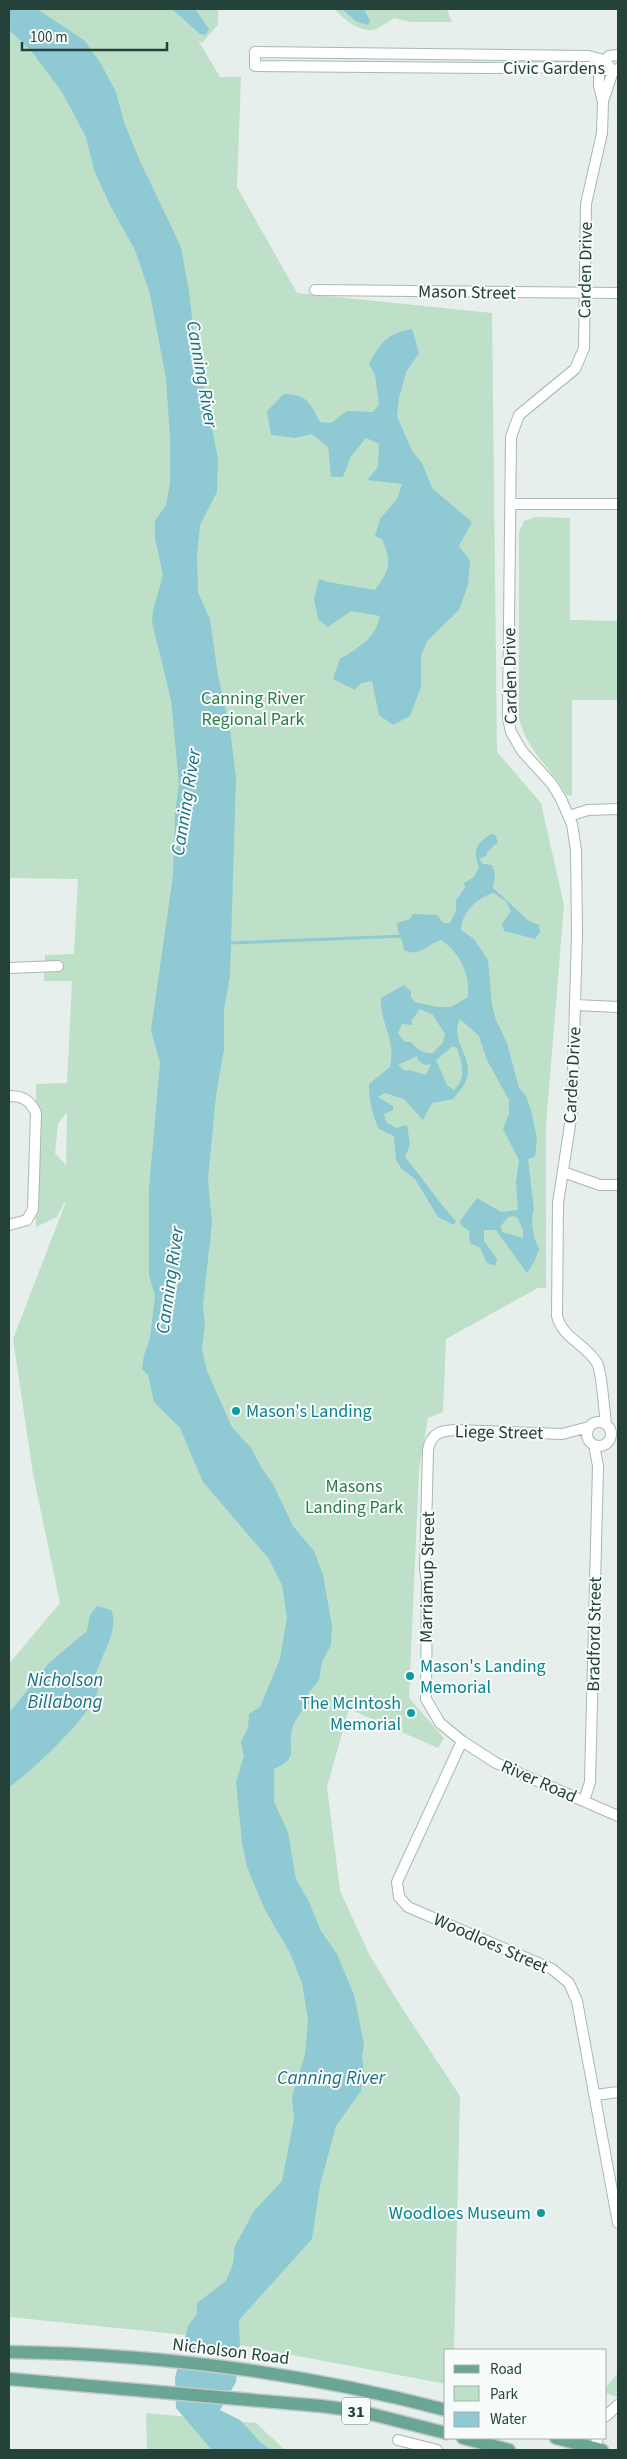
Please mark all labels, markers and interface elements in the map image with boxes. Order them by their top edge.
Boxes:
scale bar [22,20,168,52]
text: 100 m [30,27,68,48]
street label: Civic Gardens [503,56,605,81]
street label: Carden Drive [572,221,599,319]
street label: Mason Street [418,279,516,306]
water label: Canning River [179,319,224,431]
street label: Carden Drive [497,627,524,725]
park label: Canning River Regional Park [201,686,306,732]
water label: Canning River [165,745,209,858]
street label: Carden Drive [557,1026,588,1124]
water label: Canning River [150,1223,192,1336]
place label: Mason's Landing [246,1399,372,1424]
marker: Mason's Landing [230,1405,242,1417]
street label: Liege Street [455,1419,543,1446]
park label: Masons Landing Park [305,1474,403,1520]
street label: Marriamup Street [414,1511,441,1643]
street label: Bradford Street [581,1576,608,1692]
place label: Mason's Landing Memorial [420,1654,546,1700]
water label: Nicholson Billabong [27,1667,103,1716]
marker: Mason's Landing Memorial [404,1670,416,1682]
place label: The McIntosh Memorial [300,1691,401,1737]
marker: The McIntosh Memorial [405,1707,417,1719]
street label: River Road [497,1754,581,1809]
street label: Woodloes Street [429,1907,552,1980]
water label: Canning River [277,2065,387,2092]
place label: Woodloes Museum [389,2201,531,2226]
marker: Woodloes Museum [535,2207,547,2219]
street label: Nicholson Road [171,2332,291,2371]
legend [444,2349,607,2439]
text: Road [490,2359,522,2380]
text: Park [490,2384,519,2405]
road number: 31 [342,2398,370,2424]
text: Water [490,2409,527,2430]

